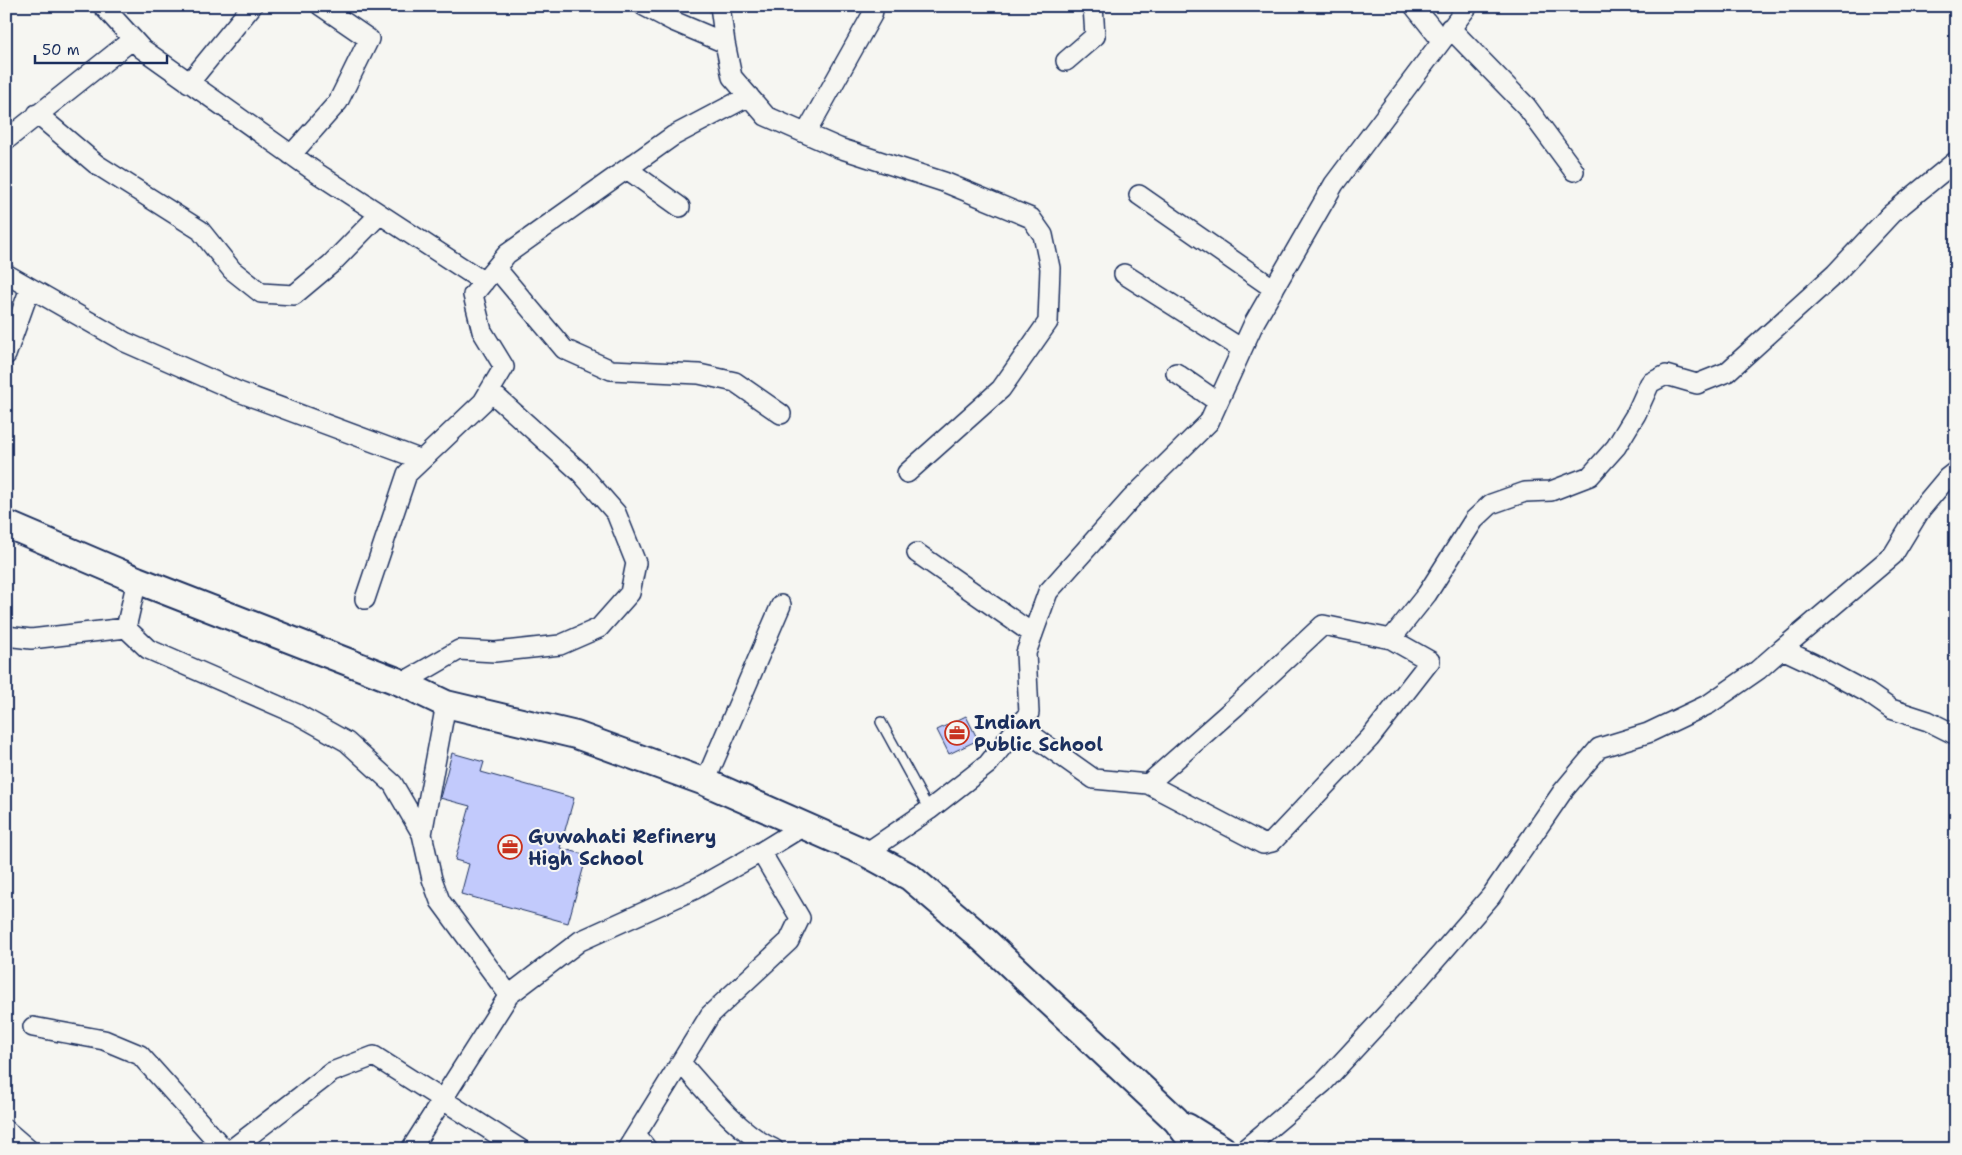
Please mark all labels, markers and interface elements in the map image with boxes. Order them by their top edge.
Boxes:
scale bar [35,32,168,64]
text: 50 m [42,40,80,60]
place label: Indian Public School [974,710,1103,757]
office icon: Indian Public School [944,720,970,746]
place label: Guwahati Refinery High School [528,824,716,871]
office icon: Guwahati Refinery High School [497,834,523,860]

